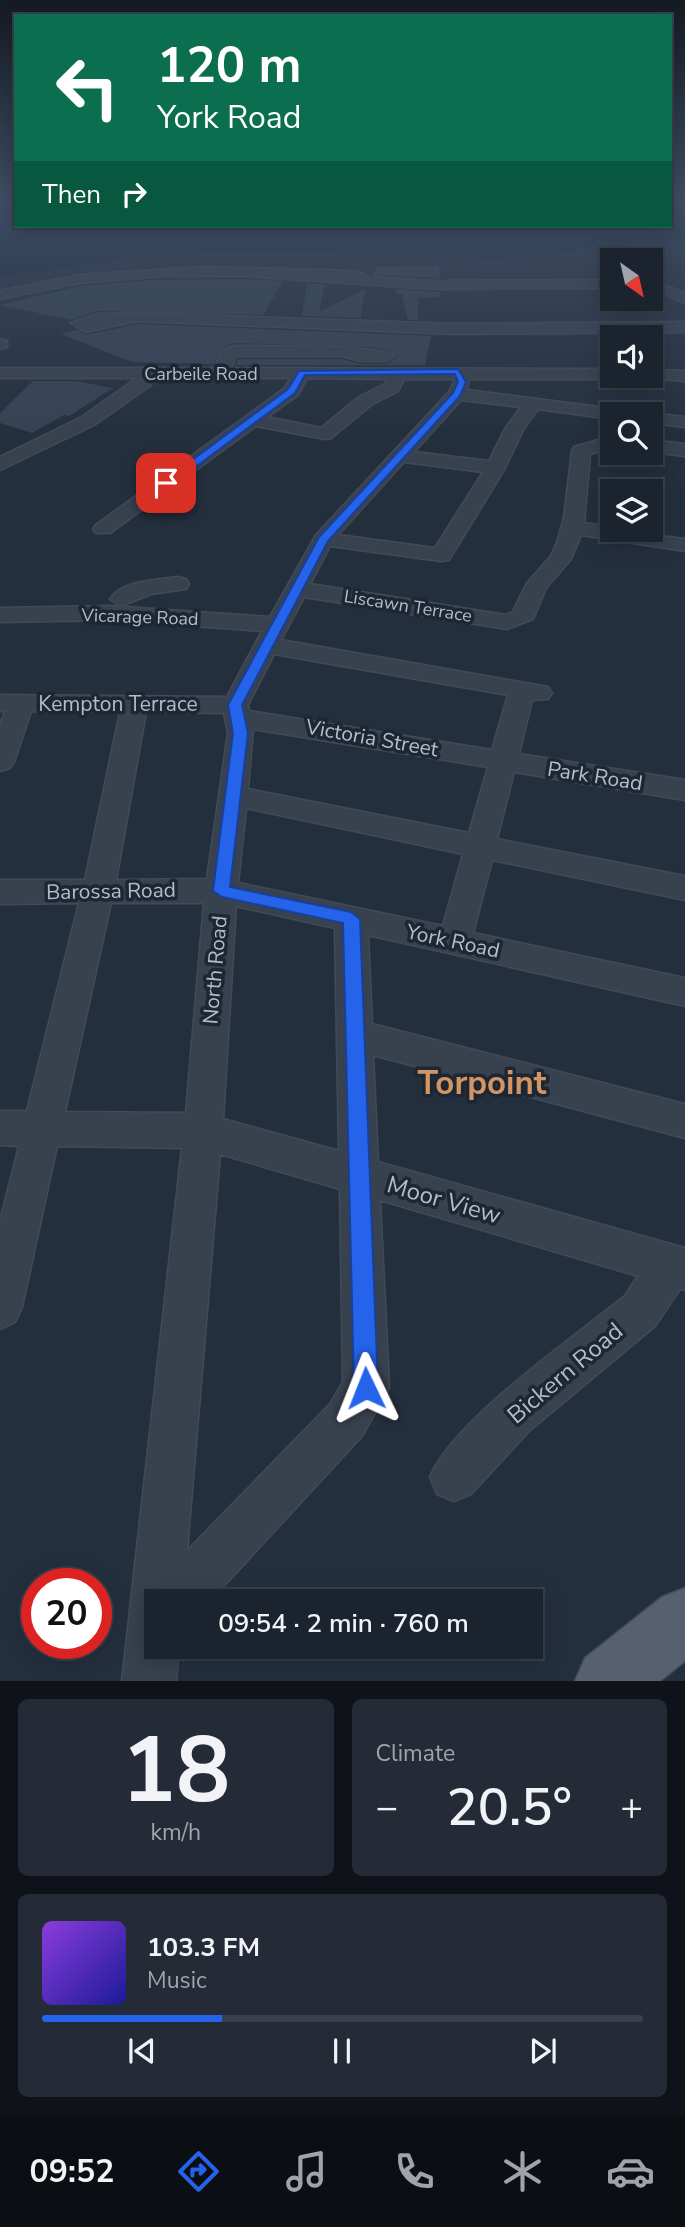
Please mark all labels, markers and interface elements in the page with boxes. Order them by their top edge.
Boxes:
text: 120 m [157,32,301,99]
icon: left [42,42,133,133]
text: York Road [157,96,301,139]
icon: right [115,175,153,213]
text: Then [42,177,101,212]
north arrow [600,248,663,312]
map controls [600,248,663,542]
button: sound [600,325,663,388]
street label: Carbeile Road [144,362,258,386]
button: search [600,402,663,465]
pin [136,453,196,513]
icon: arrive [147,464,185,502]
button: layers [600,479,663,542]
street label: Liscawn Terrace [342,584,474,628]
street label: Vicarage Road [80,603,199,631]
street label: Kempton Terrace [38,690,198,718]
street label: Victoria Street [302,712,441,764]
street label: Park Road [545,755,645,797]
street label: Barossa Road [46,876,176,906]
street label: North Road [196,915,234,1025]
street label: York Road [403,917,502,965]
district label: Torpoint [417,1061,547,1106]
street label: Moor View [383,1169,505,1231]
street label: Bickern Road [500,1315,630,1431]
position arrow [329,1351,403,1425]
speed limit sign: 20 [21,1568,112,1659]
text: 09:54 · 2 min · 760 m [218,1606,469,1641]
text: 18 [121,1709,230,1833]
text: Climate [376,1738,455,1769]
text: 20.5° [447,1772,572,1843]
text: − [376,1782,398,1833]
text: + [620,1782,643,1833]
text: km/h [150,1817,201,1848]
text: 103.3 FM [147,1930,260,1965]
text: Music [147,1965,207,1996]
icon: previous [123,2032,161,2070]
icon: pause [323,2032,361,2070]
icon: next [524,2032,562,2070]
icon: directions [174,2147,223,2196]
icon: music [282,2147,331,2196]
icon: phone [390,2147,439,2196]
icon: climate [498,2147,547,2196]
icon: car [606,2147,655,2196]
text: 09:52 [30,2150,114,2193]

